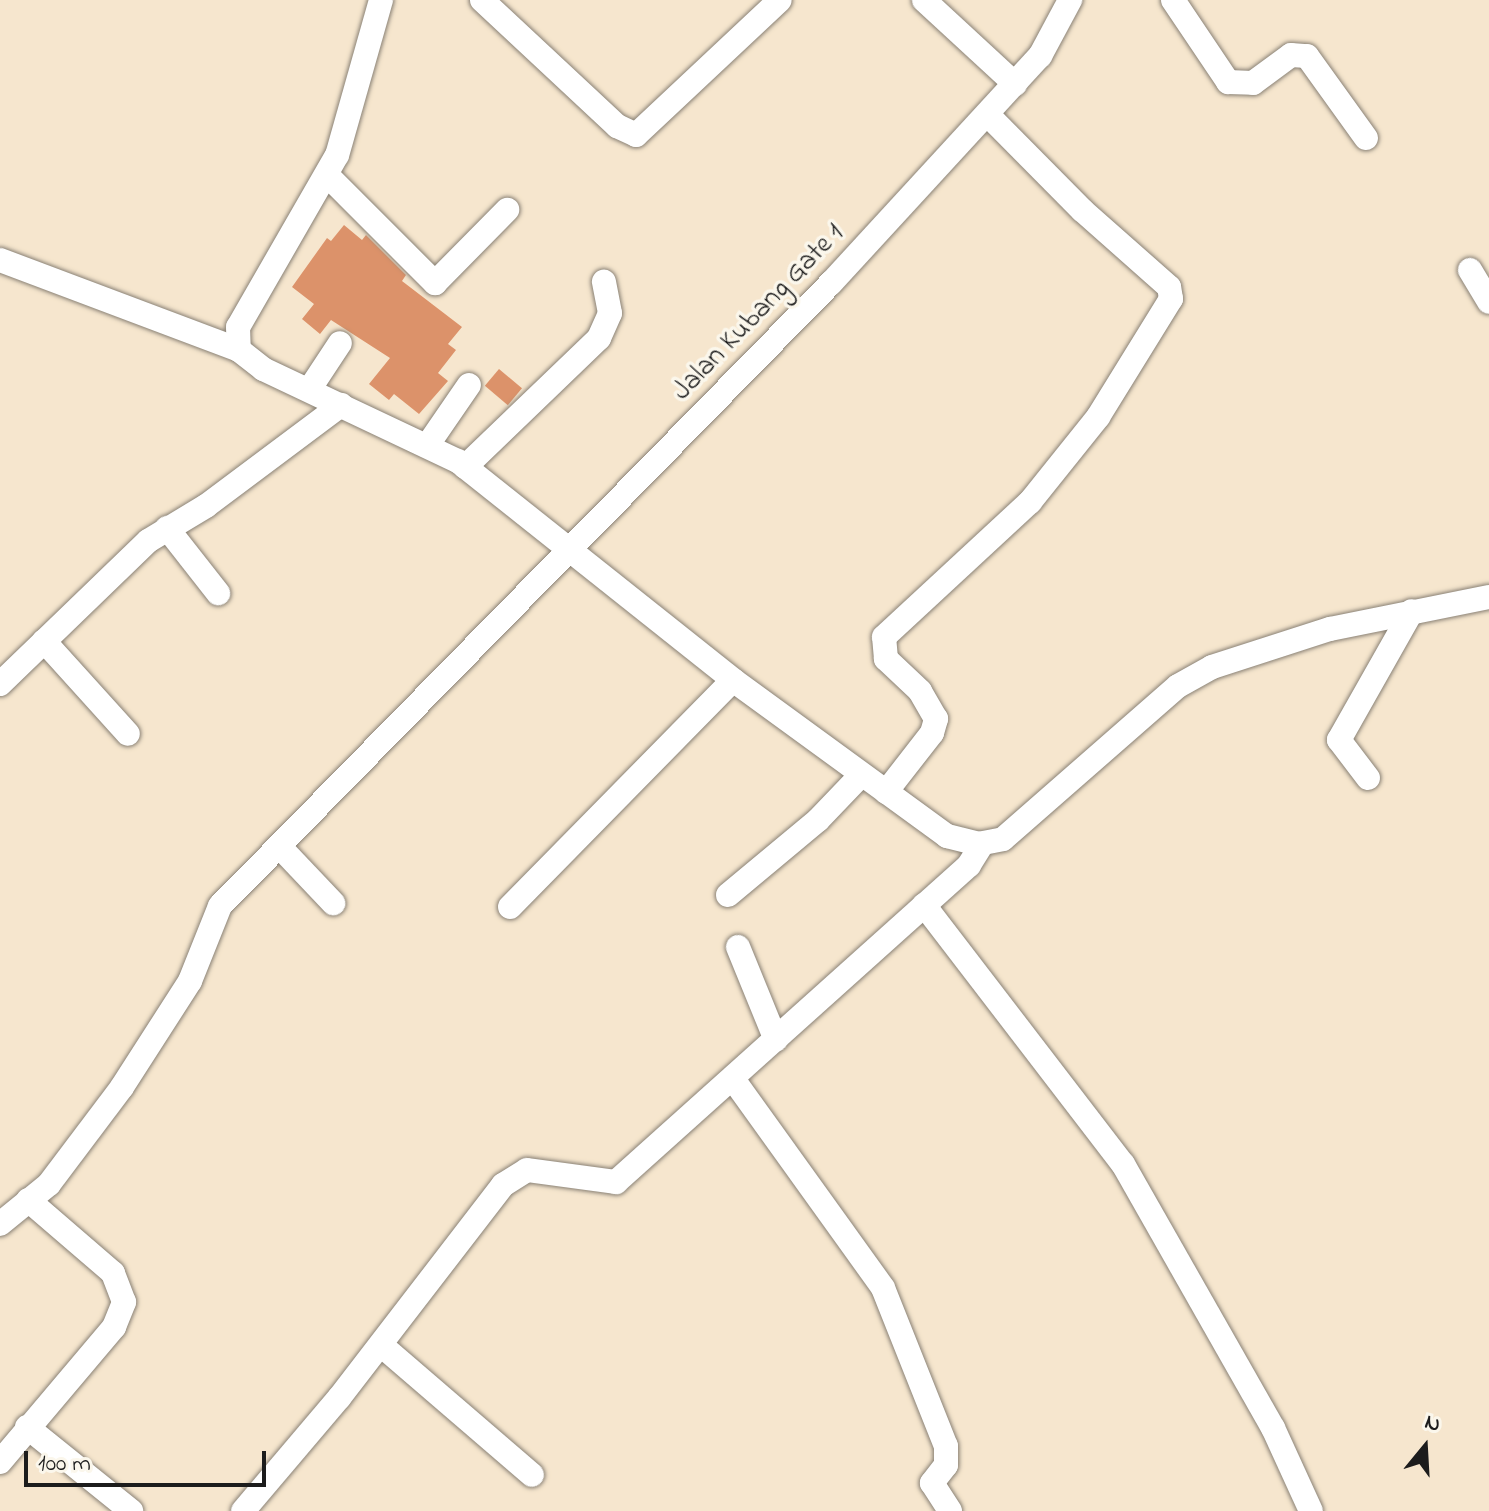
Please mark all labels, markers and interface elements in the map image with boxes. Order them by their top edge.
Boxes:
street label: Jalan Kubang Gate 1 [666,218,852,408]
north arrow [1385,1407,1465,1487]
text: N [1420,1407,1444,1442]
scale bar [28,1435,270,1485]
text: 100 m [38,1447,91,1482]

